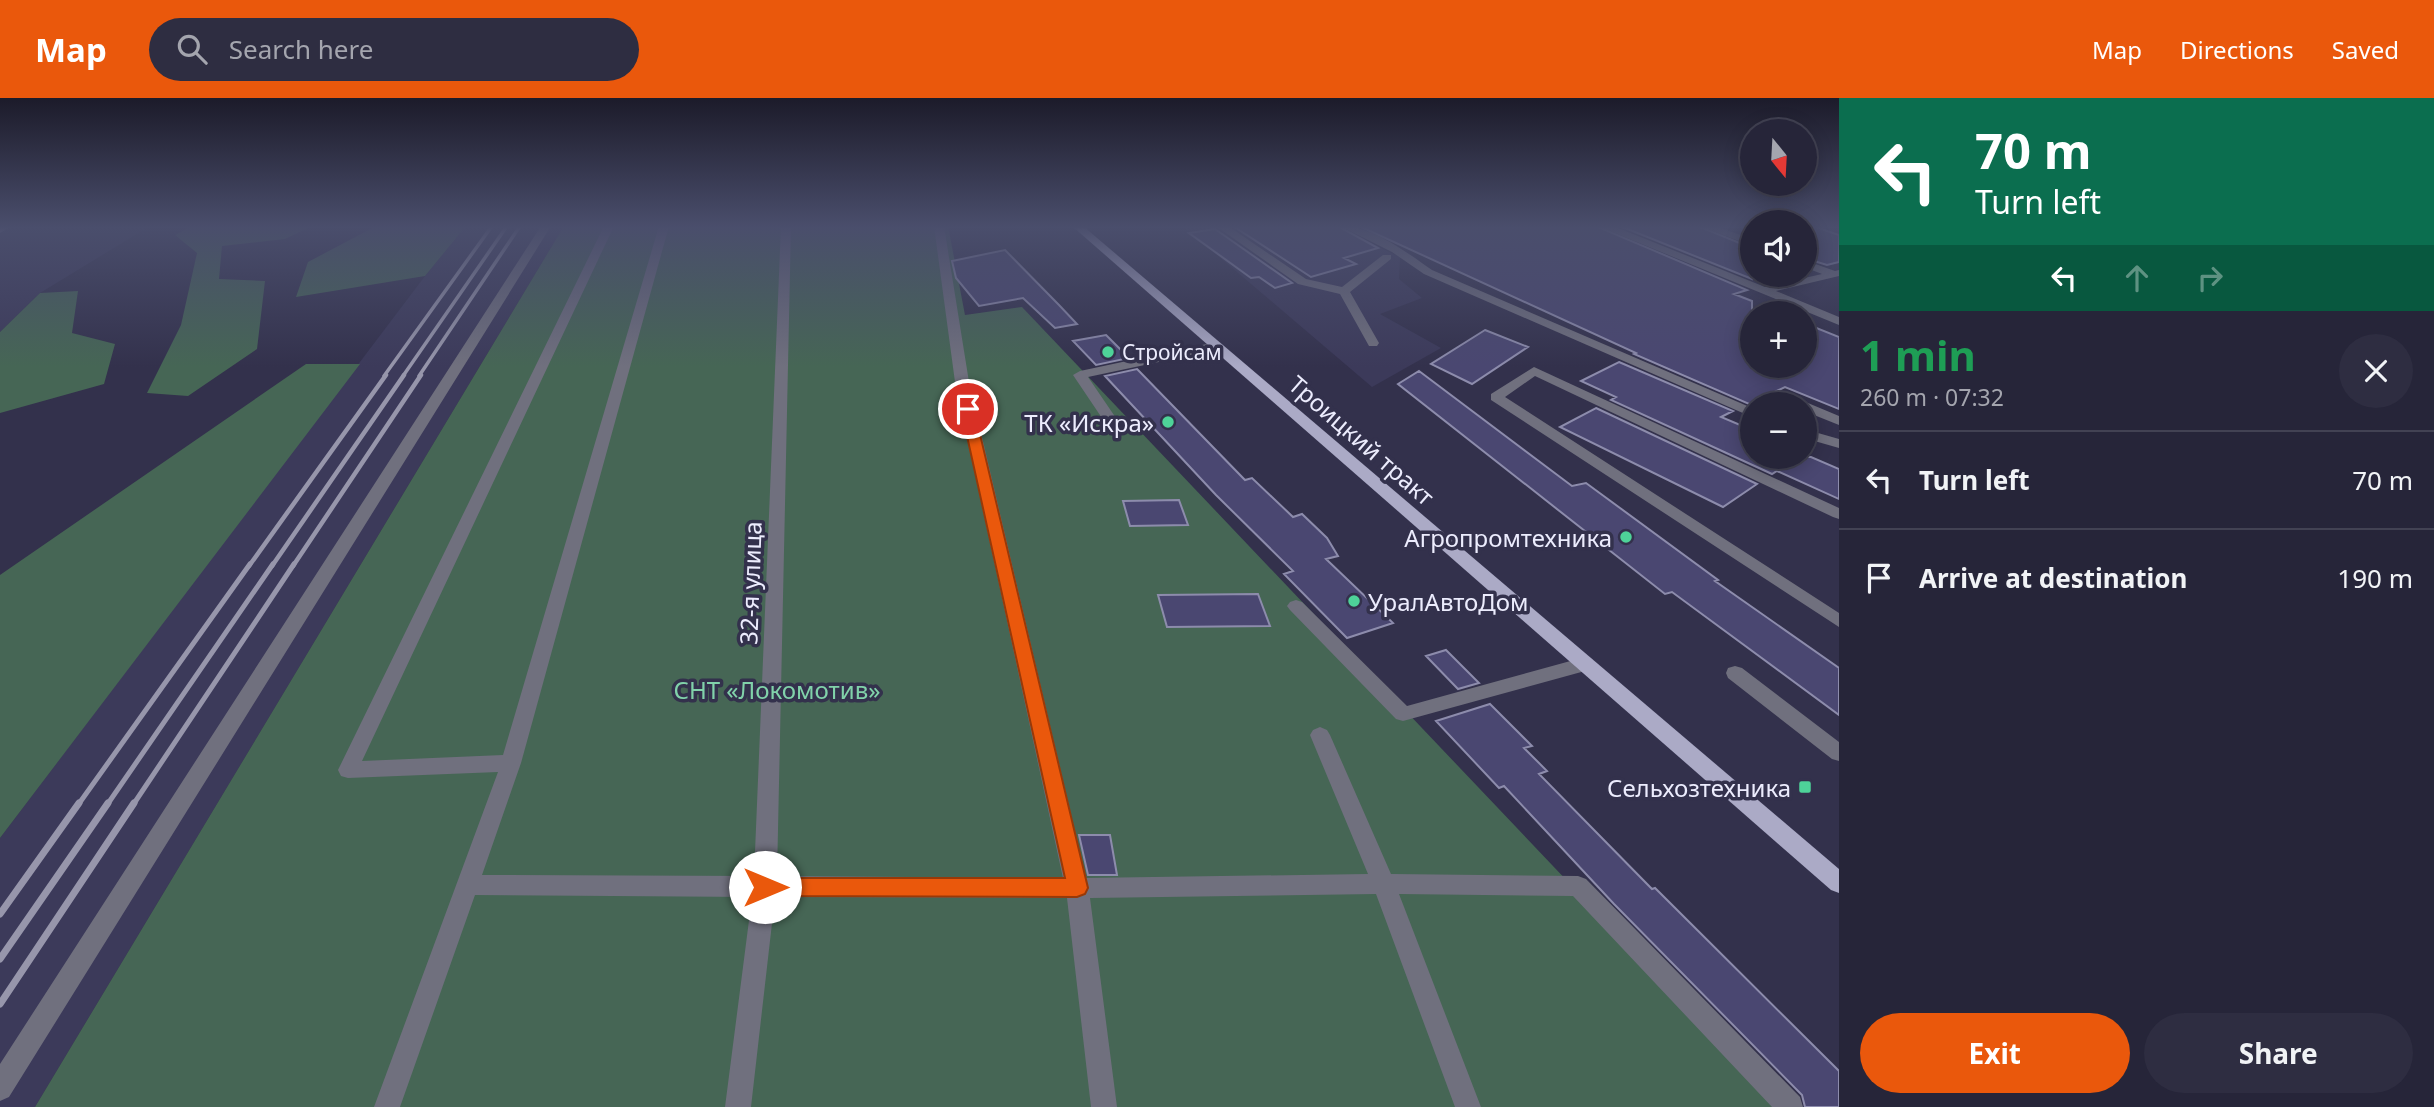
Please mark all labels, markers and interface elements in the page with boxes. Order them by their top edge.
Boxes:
search box [149,18,639,81]
text: Map [35,27,107,72]
icon: search [173,30,211,68]
text: Search here [229,31,373,67]
text: Map [2092,33,2142,66]
text: Directions [2180,33,2294,66]
text: Saved [2332,33,2399,66]
text: 70 m [1975,117,2092,183]
north arrow [1740,119,1816,196]
map controls [1740,119,1817,469]
icon: left [1860,126,1951,217]
text: Turn left [1975,180,2101,223]
button: sound [1740,210,1817,287]
icon: left [2045,259,2083,297]
icon: ahead [2118,259,2156,297]
icon: right [2191,259,2229,297]
button: + [1740,301,1817,378]
text: 1 min [1860,326,1976,383]
button: close [2339,334,2413,408]
place label: Стройсам [1122,338,1222,366]
marker: Стройсам [1100,344,1116,360]
street label: Троицкий тракт [1282,368,1442,512]
pin [938,379,998,439]
text: 260 m · 07:32 [1860,381,2004,413]
icon: arrive [949,390,987,428]
button: − [1740,392,1817,469]
place label: ТК «Искра» [1024,406,1154,439]
marker: ТК «Искра» [1160,414,1176,430]
icon: left [1860,461,1898,499]
text: Turn left [1919,462,2030,498]
text: 70 m [2352,462,2413,498]
street label: 32-я улица [731,521,769,645]
place label: Агропромтехника [1404,521,1612,554]
marker: Агропромтехника [1618,529,1634,545]
icon: arrive [1860,559,1898,597]
text: Arrive at destination [1919,560,2188,596]
text: 190 m [2337,560,2413,596]
place label: УралАвтоДом [1368,585,1529,618]
marker: УралАвтоДом [1346,593,1362,609]
park label: СНТ «Локомотив» [674,673,880,706]
place label: Сельхозтехника [1607,771,1791,804]
marker: Сельхозтехника [1797,779,1813,795]
position arrow [728,850,802,924]
button: Exit [1860,1013,2130,1093]
button: Share [2144,1013,2413,1093]

